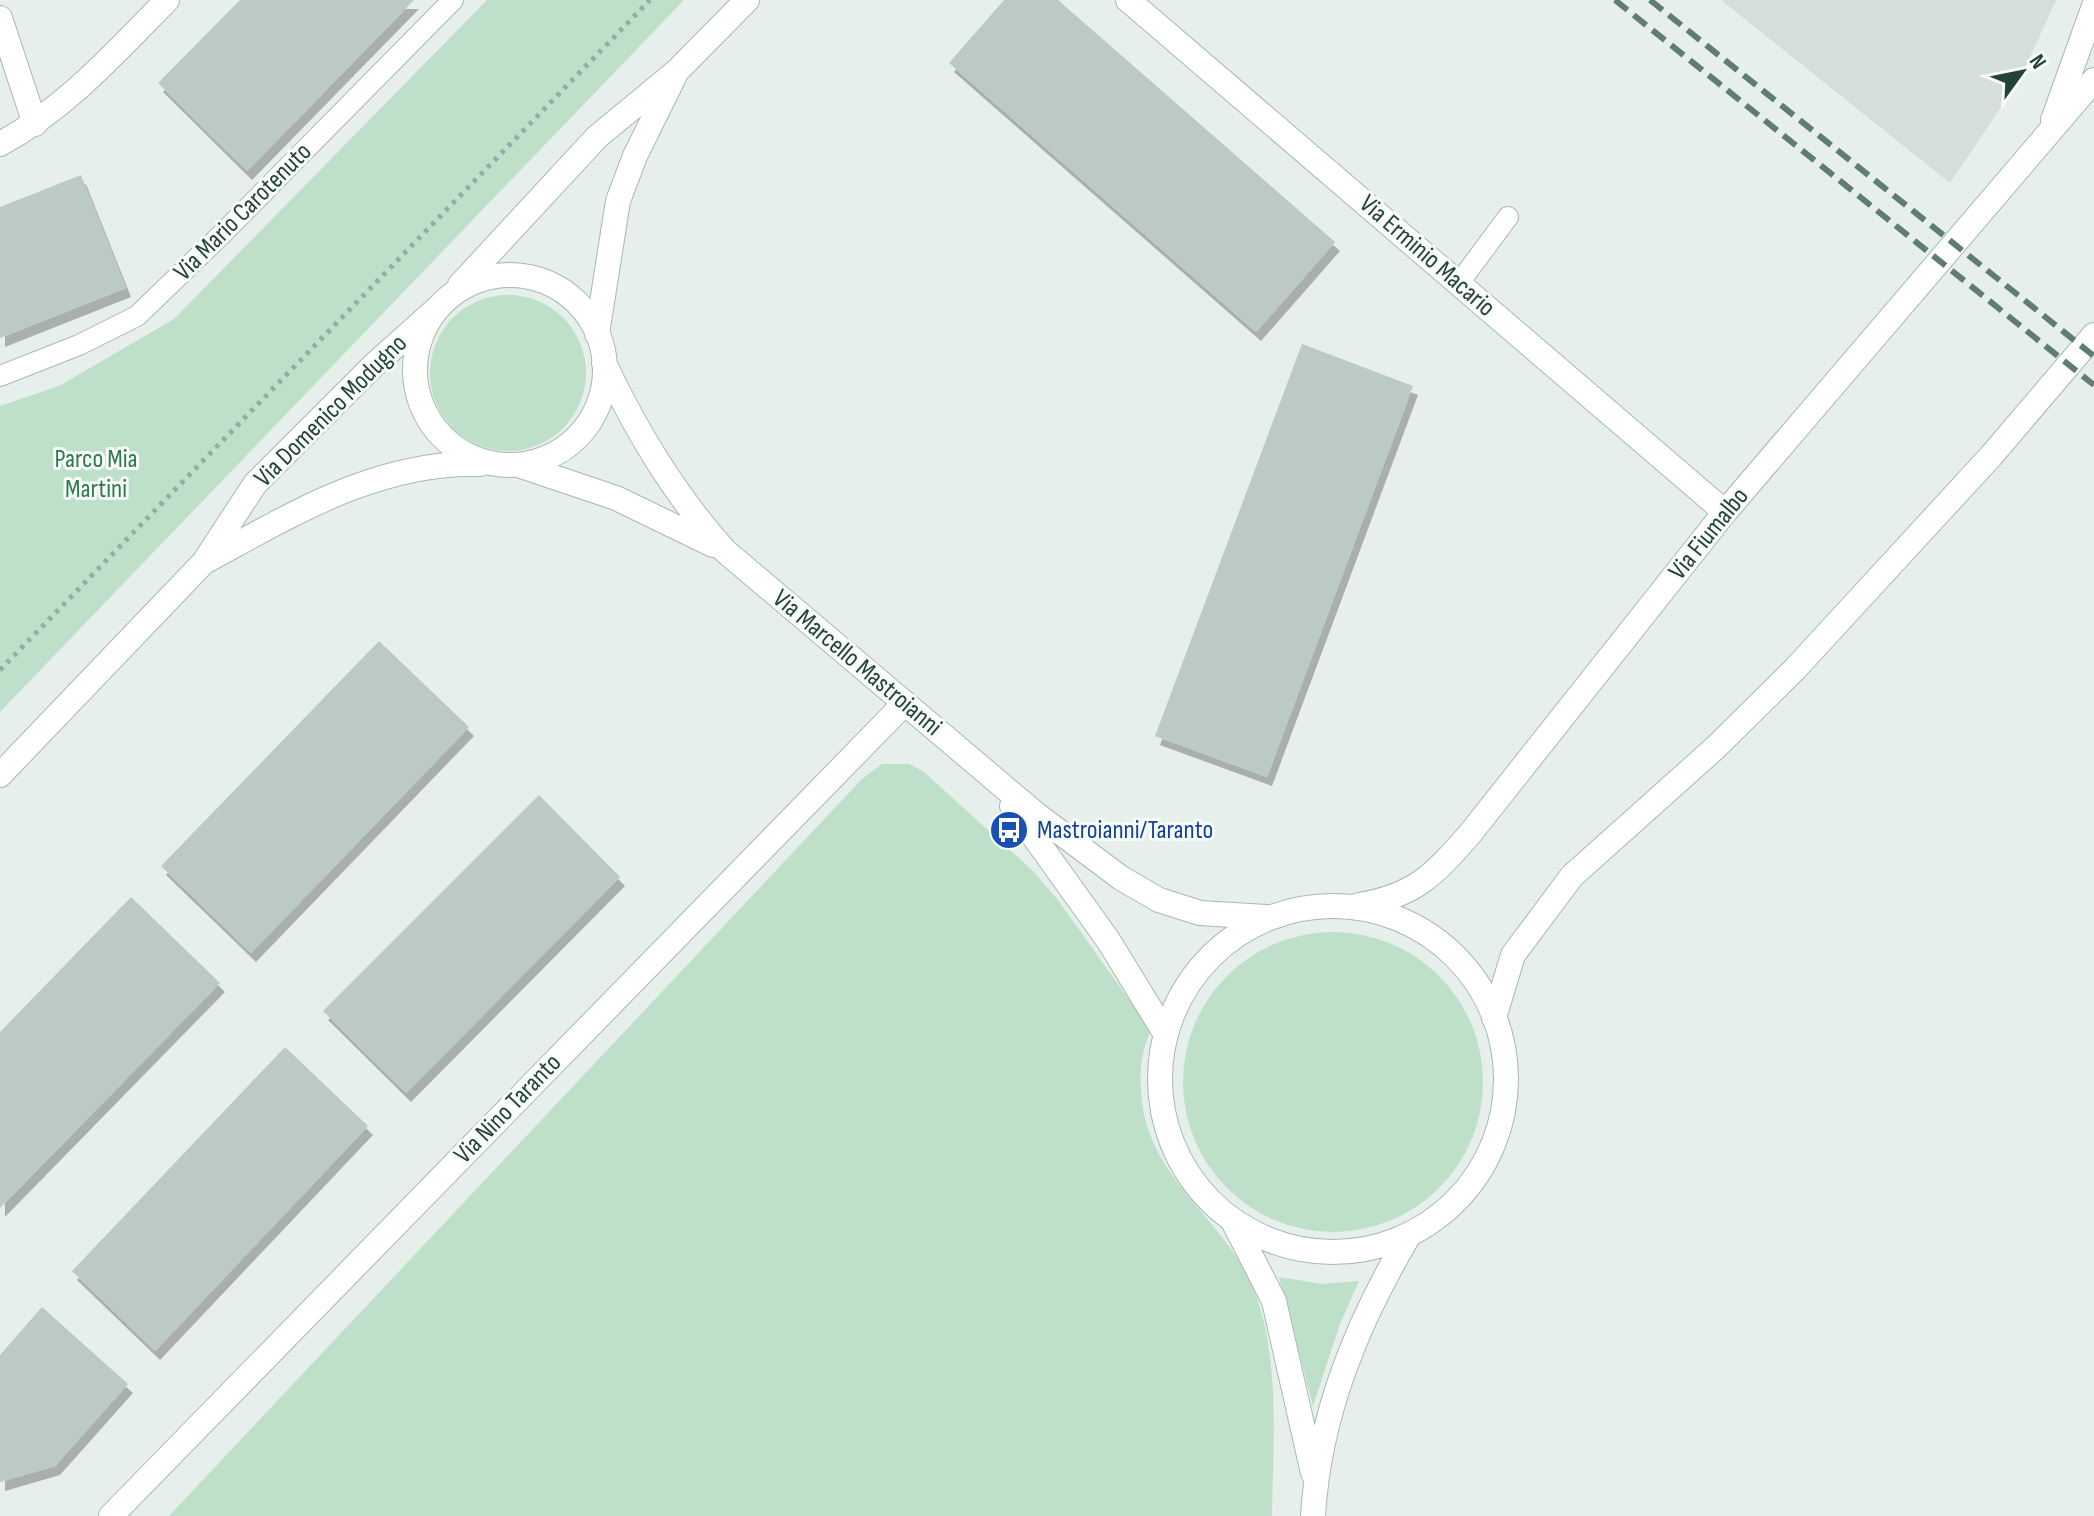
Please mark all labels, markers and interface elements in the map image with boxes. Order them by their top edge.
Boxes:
north arrow [1982,32,2062,112]
text: N [2023,50,2052,74]
street label: Via Mario Carotenuto [168,137,318,287]
street label: Via Erminio Macario [1353,189,1501,323]
street label: Via Domenico Modugno [248,328,414,494]
park label: Parco Mia Martini [54,444,138,505]
street label: Via Fiumalbo [1662,482,1756,586]
street label: Via Marcello Mastroianni [766,583,948,743]
bus stop icon: Mastroianni/Taranto [988,809,1030,851]
place label: Mastroianni/Taranto [1037,815,1213,846]
street label: Via Nino Taranto [448,1048,568,1170]

